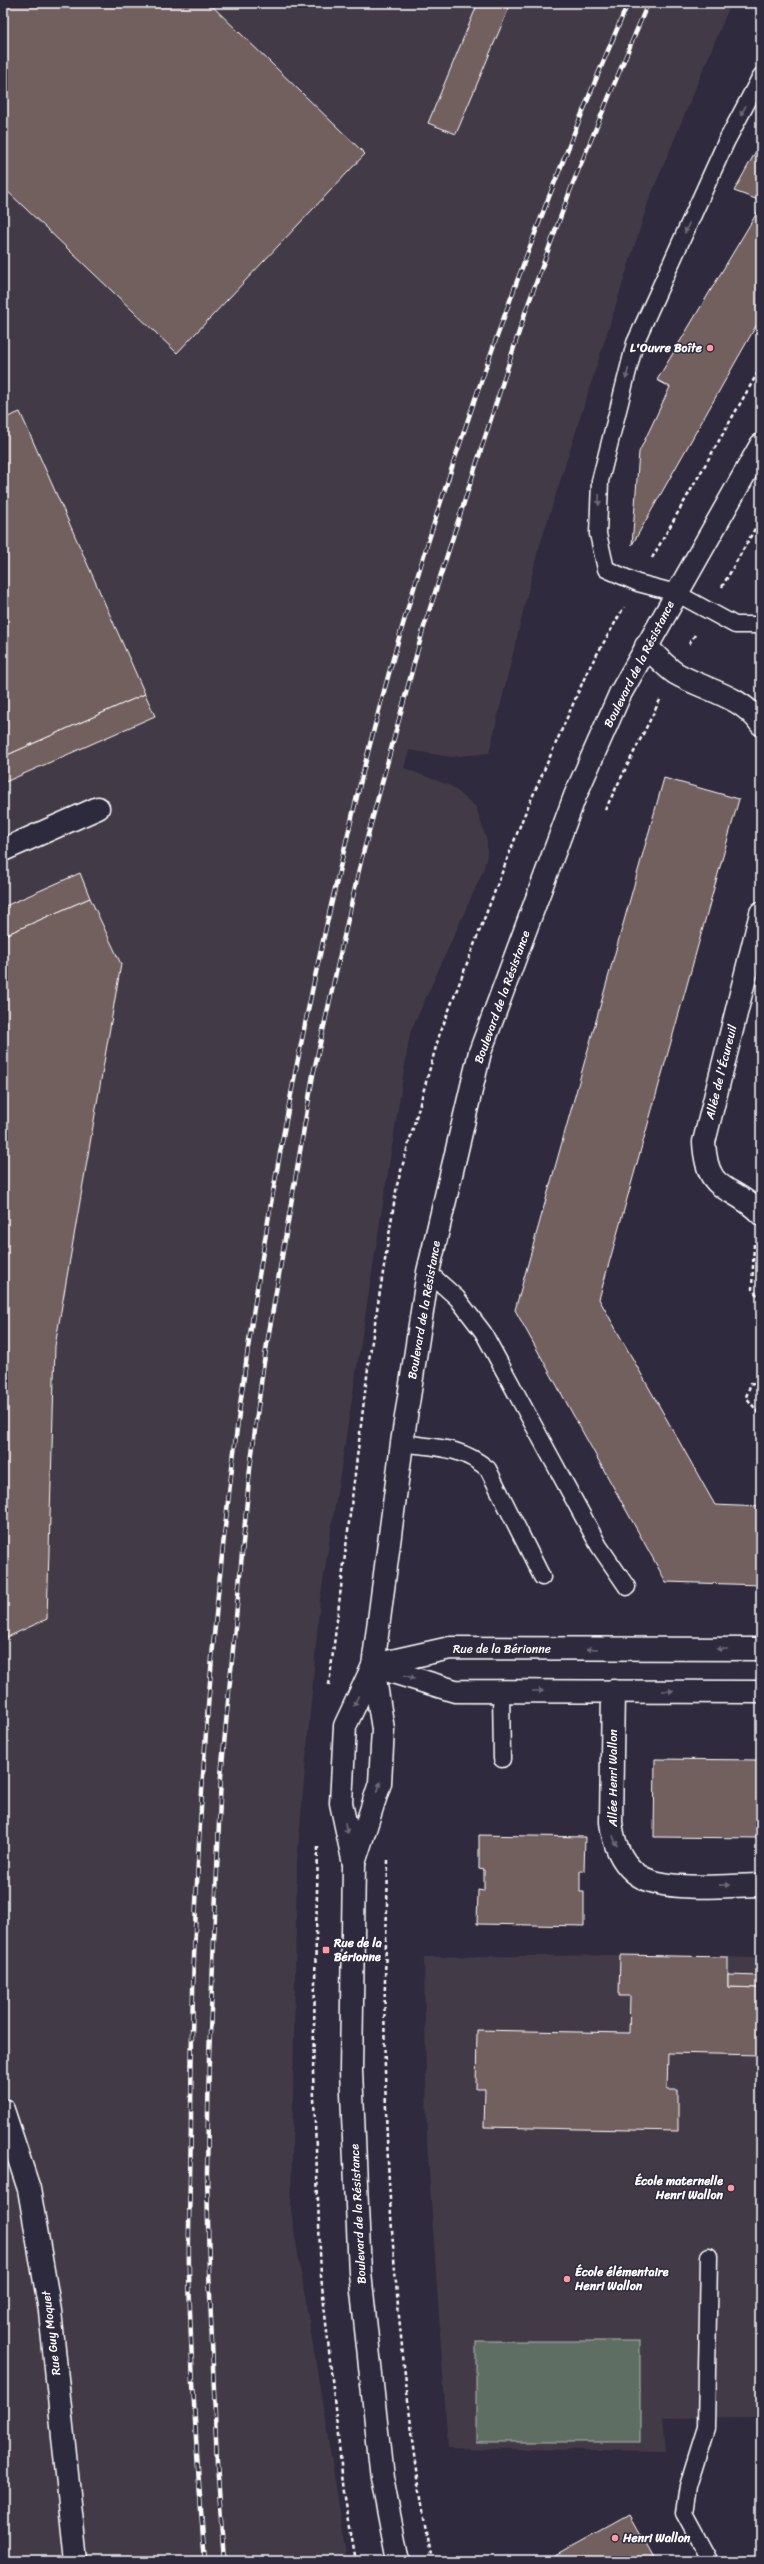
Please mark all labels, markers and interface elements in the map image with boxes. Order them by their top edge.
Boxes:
one-way arrow [740,105,746,116]
one-way arrow [684,222,690,234]
place label: L'Ouvre Boîte [630,337,703,359]
marker: L'Ouvre Boîte [705,343,715,353]
one-way arrow [624,368,630,380]
one-way arrow [596,494,602,507]
street label: Boulevard de la Résistance [597,596,681,732]
street label: Boulevard de la Résistance [468,927,536,1067]
street label: Allée de l'Écureuil [698,1022,744,1123]
street label: Boulevard de la Résistance [401,1239,447,1381]
street label: Rue de la Bérionne [453,1638,551,1660]
one-way arrow [585,1646,598,1652]
one-way arrow [715,1646,728,1652]
one-way arrow [404,1674,416,1680]
one-way arrow [532,1688,545,1694]
one-way arrow [662,1688,675,1694]
one-way arrow [353,1695,359,1707]
street label: Allée Henri Wallon [602,1729,624,1828]
one-way arrow [376,1781,382,1794]
one-way arrow [343,1822,349,1834]
one-way arrow [612,1836,618,1848]
one-way arrow [719,1882,732,1888]
place label: Rue de la Bérionne [333,1932,382,1968]
marker: Rue de la Bérionne [321,1945,331,1955]
street label: Boulevard de la Résistance [343,2143,373,2285]
place label: École maternelle Henri Wallon [635,2170,724,2206]
marker: École maternelle Henri Wallon [726,2183,736,2193]
place label: École élémentaire Henri Wallon [574,2261,669,2297]
marker: École élémentaire Henri Wallon [562,2274,572,2284]
street label: Rue Guy Moquet [35,2288,67,2377]
place label: Henri Wallon [622,2527,691,2549]
marker: Henri Wallon [610,2533,620,2543]

